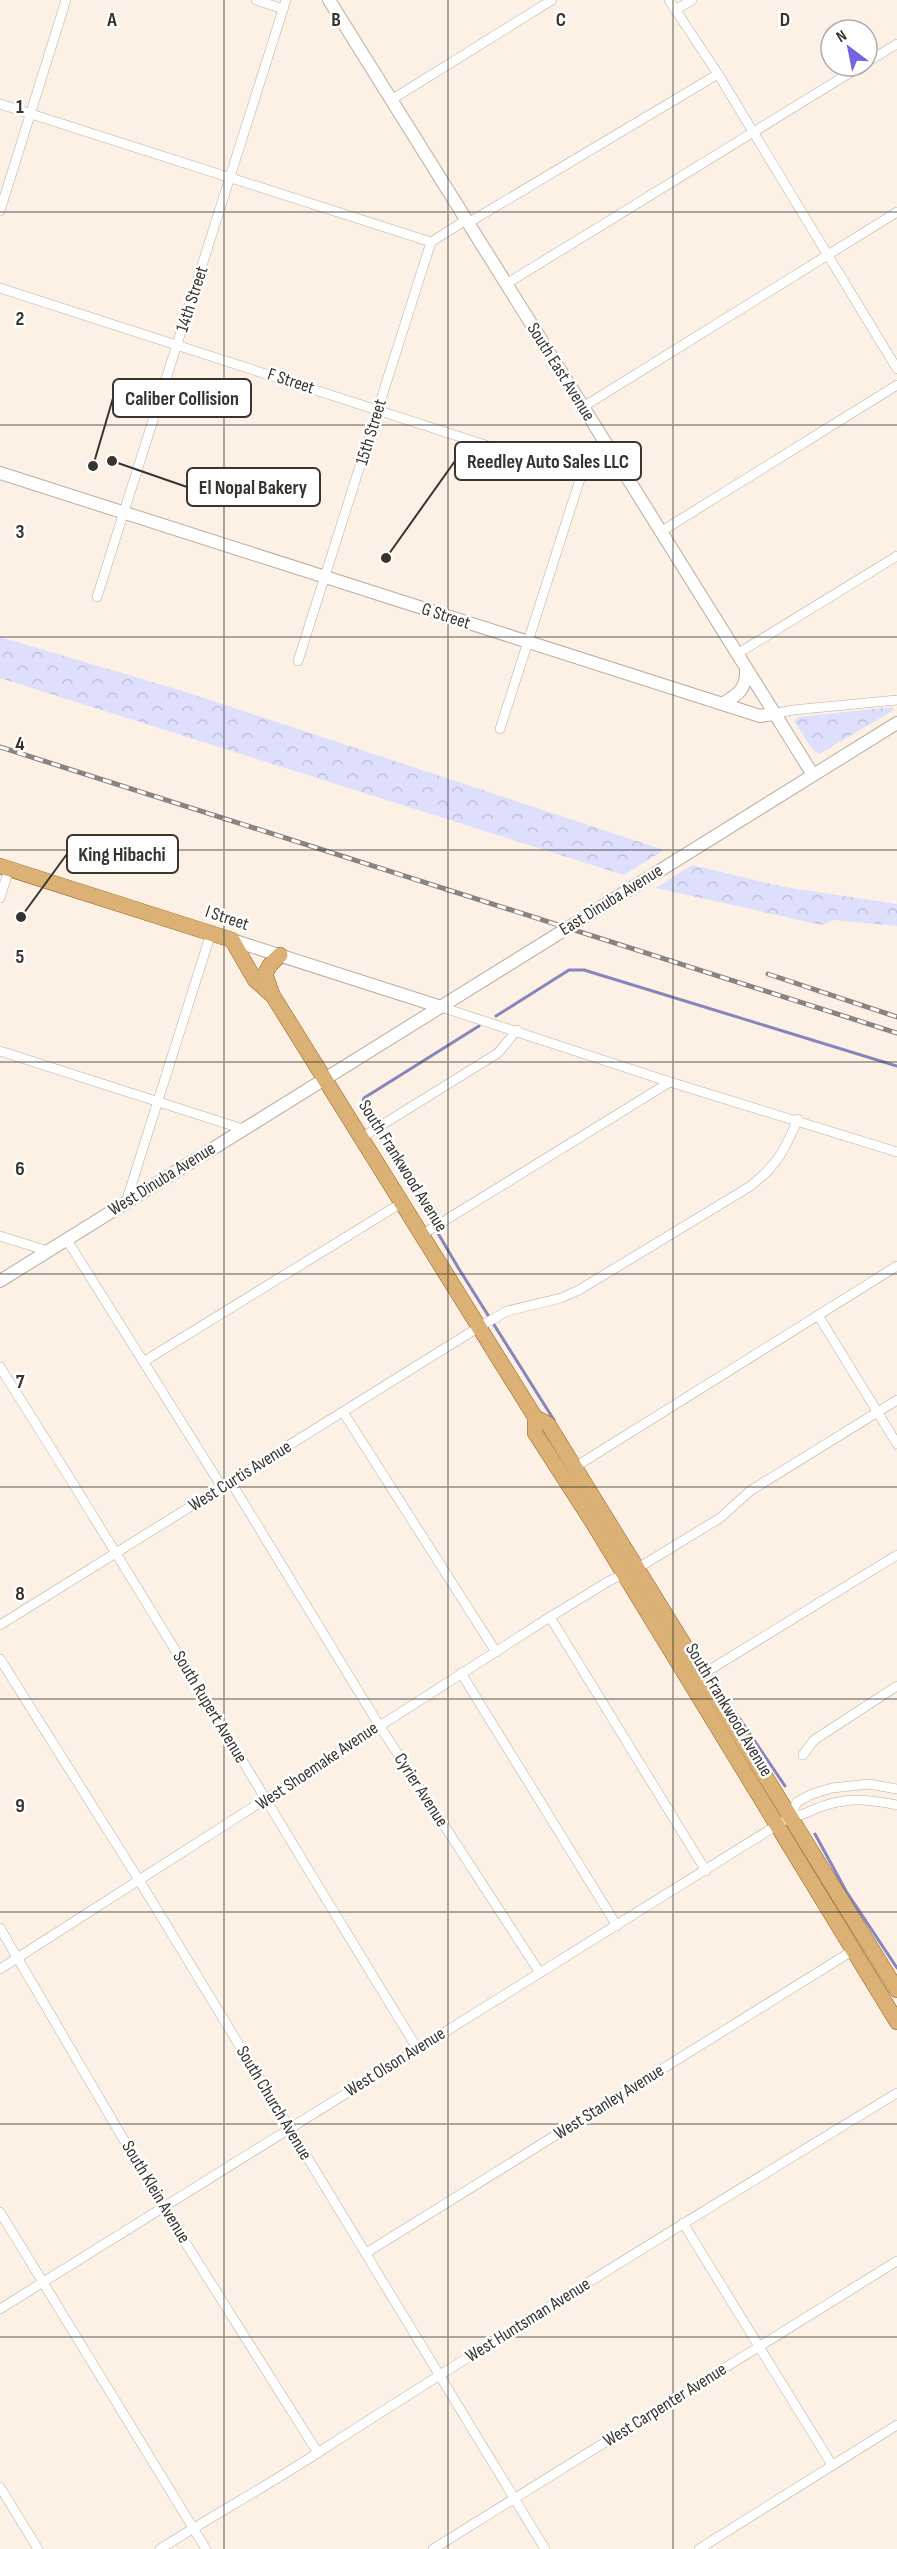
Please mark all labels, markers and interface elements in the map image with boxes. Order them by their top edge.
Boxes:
text: A [106,8,117,32]
text: B [331,8,341,32]
text: C [556,8,566,32]
text: D [780,8,790,32]
north arrow [819,18,879,78]
text: N [833,26,851,47]
text: 1 [16,95,24,119]
street label: 14th Street [172,263,213,335]
text: 2 [16,307,24,331]
street label: South East Avenue [523,319,599,425]
street label: F Street [265,364,318,399]
callout: Caliber Collision [113,379,251,417]
text: Caliber Collision [125,387,239,411]
street label: 15th Street [351,396,391,467]
callout: Reedley Auto Sales LLC [455,442,641,480]
text: Reedley Auto Sales LLC [467,450,629,474]
callout: El Nopal Bakery [187,468,320,506]
text: El Nopal Bakery [199,476,308,500]
text: 3 [16,520,25,544]
street label: G Street [419,598,473,634]
text: 4 [15,732,25,756]
callout: King Hibachi [67,835,178,873]
text: King Hibachi [78,843,166,867]
street label: East Dinuba Avenue [556,860,666,940]
street label: I Street [203,901,252,935]
text: 5 [16,945,25,969]
street label: South Frankwood Avenue [354,1096,452,1236]
street label: West Dinuba Avenue [105,1138,219,1220]
text: 6 [15,1157,25,1181]
text: 7 [16,1370,25,1394]
street label: West Curtis Avenue [185,1436,295,1516]
text: 8 [15,1582,25,1606]
street label: South Frankwood Avenue [681,1640,777,1780]
street label: South Rupert Avenue [168,1647,252,1767]
street label: West Shoemake Avenue [252,1717,382,1815]
street label: Cyrier Avenue [389,1749,453,1831]
text: 9 [15,1794,25,1818]
street label: West Olson Avenue [341,2023,449,2101]
street label: South Church Avenue [232,2042,316,2164]
street label: West Stanley Avenue [550,2060,668,2144]
street label: South Klein Avenue [117,2137,195,2247]
street label: West Huntsman Avenue [462,2273,594,2367]
street label: West Carpenter Avenue [600,2359,730,2451]

